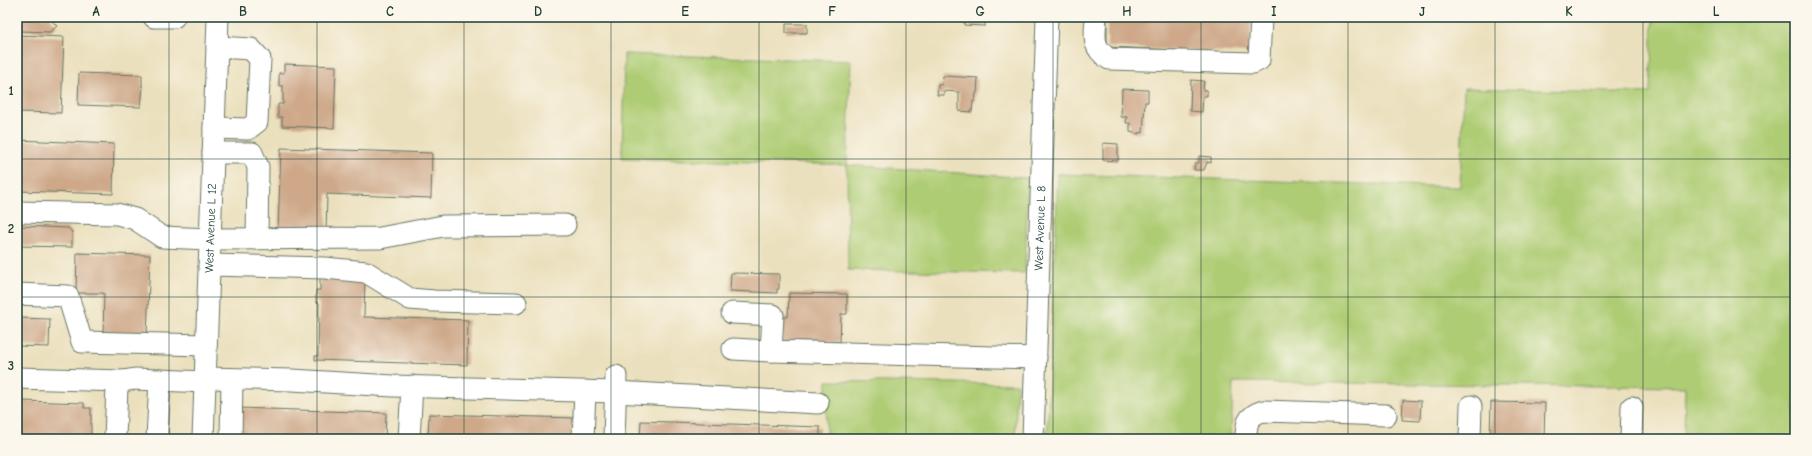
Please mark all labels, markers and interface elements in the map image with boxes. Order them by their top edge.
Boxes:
text: A [92,4,100,19]
text: B [239,4,247,19]
text: C [386,4,394,19]
text: D [534,4,542,19]
text: E [681,4,689,19]
text: F [828,4,836,19]
text: G [975,4,985,19]
text: H [1122,4,1132,19]
text: I [1271,4,1277,19]
text: J [1419,4,1425,19]
text: K [1565,4,1573,19]
text: L [1713,4,1720,19]
text: 1 [8,83,14,98]
street label: West Avenue L 12 [202,183,219,273]
street label: West Avenue L 8 [1032,185,1048,271]
text: 2 [8,221,14,236]
text: 3 [8,358,14,373]

